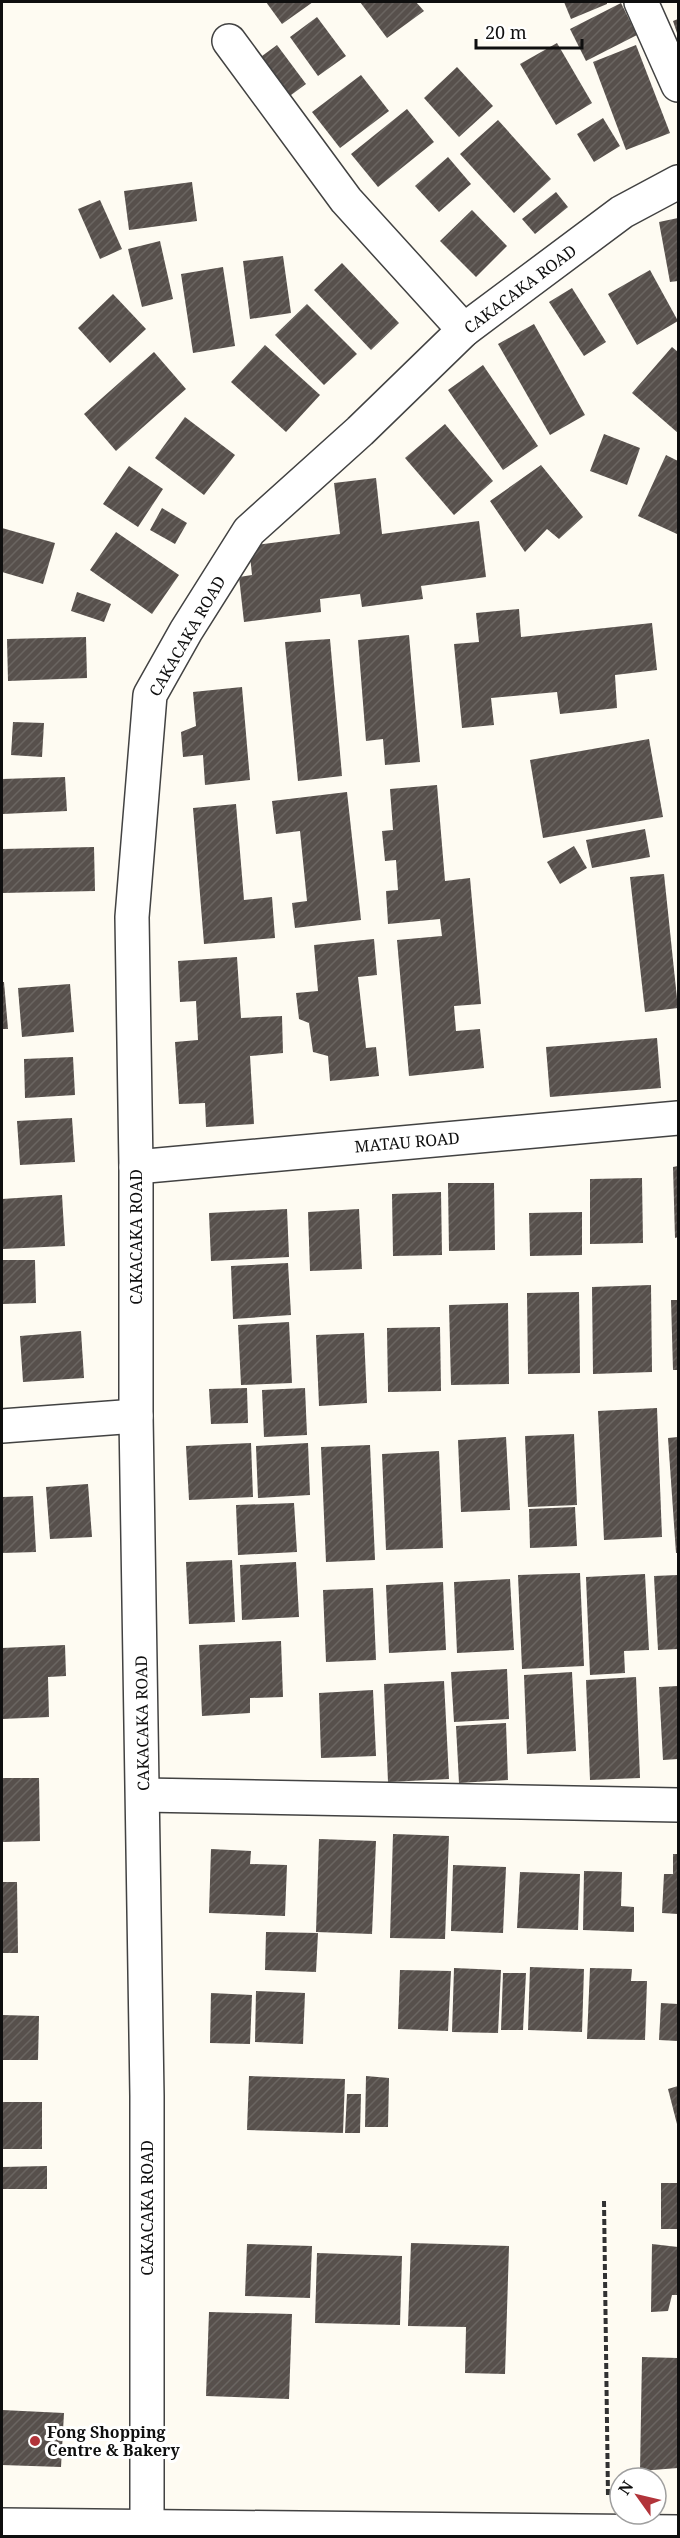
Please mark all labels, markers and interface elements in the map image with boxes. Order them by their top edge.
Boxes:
scale bar [476,12,582,50]
text: 20 m [485,20,527,44]
street label: CAKACAKA ROAD [459,239,581,339]
street label: CAKACAKA ROAD [144,572,230,700]
street label: MATAU ROAD [354,1126,460,1158]
street label: CAKACAKA ROAD [125,1169,147,1305]
street label: CAKACAKA ROAD [130,1655,154,1791]
street label: CAKACAKA ROAD [136,2140,158,2276]
place label: Fong Shopping Centre & Bakery [47,2421,180,2461]
marker: Fong Shopping Centre & Bakery [28,2434,42,2448]
north arrow [608,2466,668,2526]
text: N [613,2476,638,2499]

